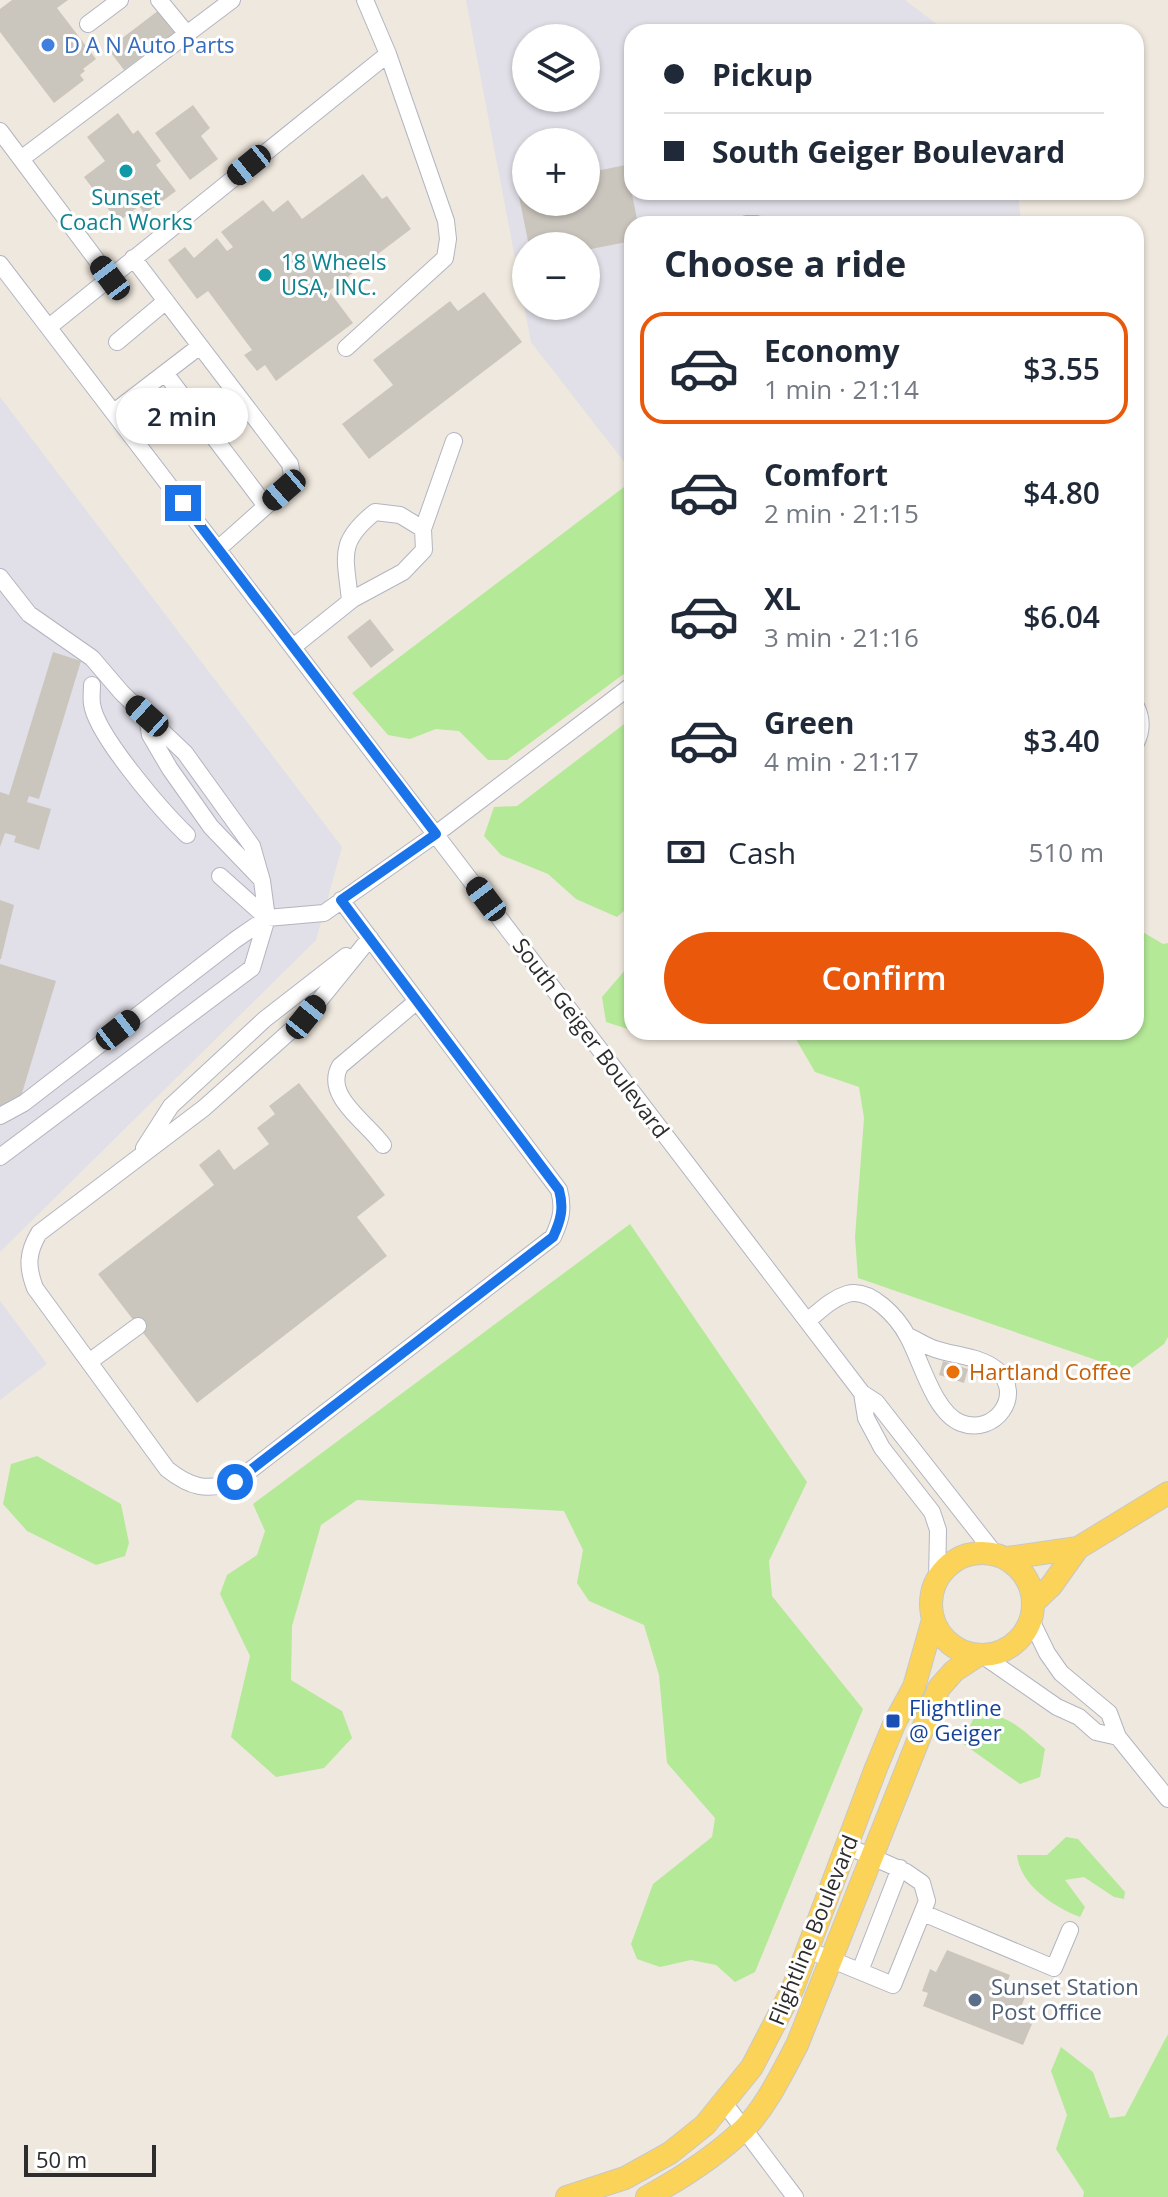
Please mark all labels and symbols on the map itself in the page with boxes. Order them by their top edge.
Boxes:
place label: D A N Auto Parts [64,29,235,59]
marker: D A N Auto Parts [39,36,57,54]
car [223,141,275,189]
marker: Sunset Coach Works [117,162,135,180]
place label: Sunset Coach Works [59,181,193,236]
place label: 18 Wheels USA, INC. [281,246,386,301]
car [86,252,134,304]
marker: 18 Wheels USA, INC. [256,266,274,284]
callout: 2 min [117,387,249,443]
car [258,465,310,515]
route end [165,485,201,521]
car [121,691,173,741]
car [462,873,510,925]
street label: South Geiger Boulevard [507,931,677,1144]
car [282,991,330,1043]
car [92,1006,144,1054]
place label: Hartland Coffee [969,1356,1131,1386]
marker: Hartland Coffee [944,1363,962,1381]
route start [217,1464,253,1500]
place label: Flightline @ Geiger [909,1692,1002,1747]
marker: Flightline @ Geiger [884,1712,902,1730]
street label: Flightline Boulevard [760,1830,864,2029]
place label: Sunset Station Post Office [991,1971,1139,2026]
marker: Sunset Station Post Office [966,1991,984,2009]
scale bar [24,2141,156,2177]

